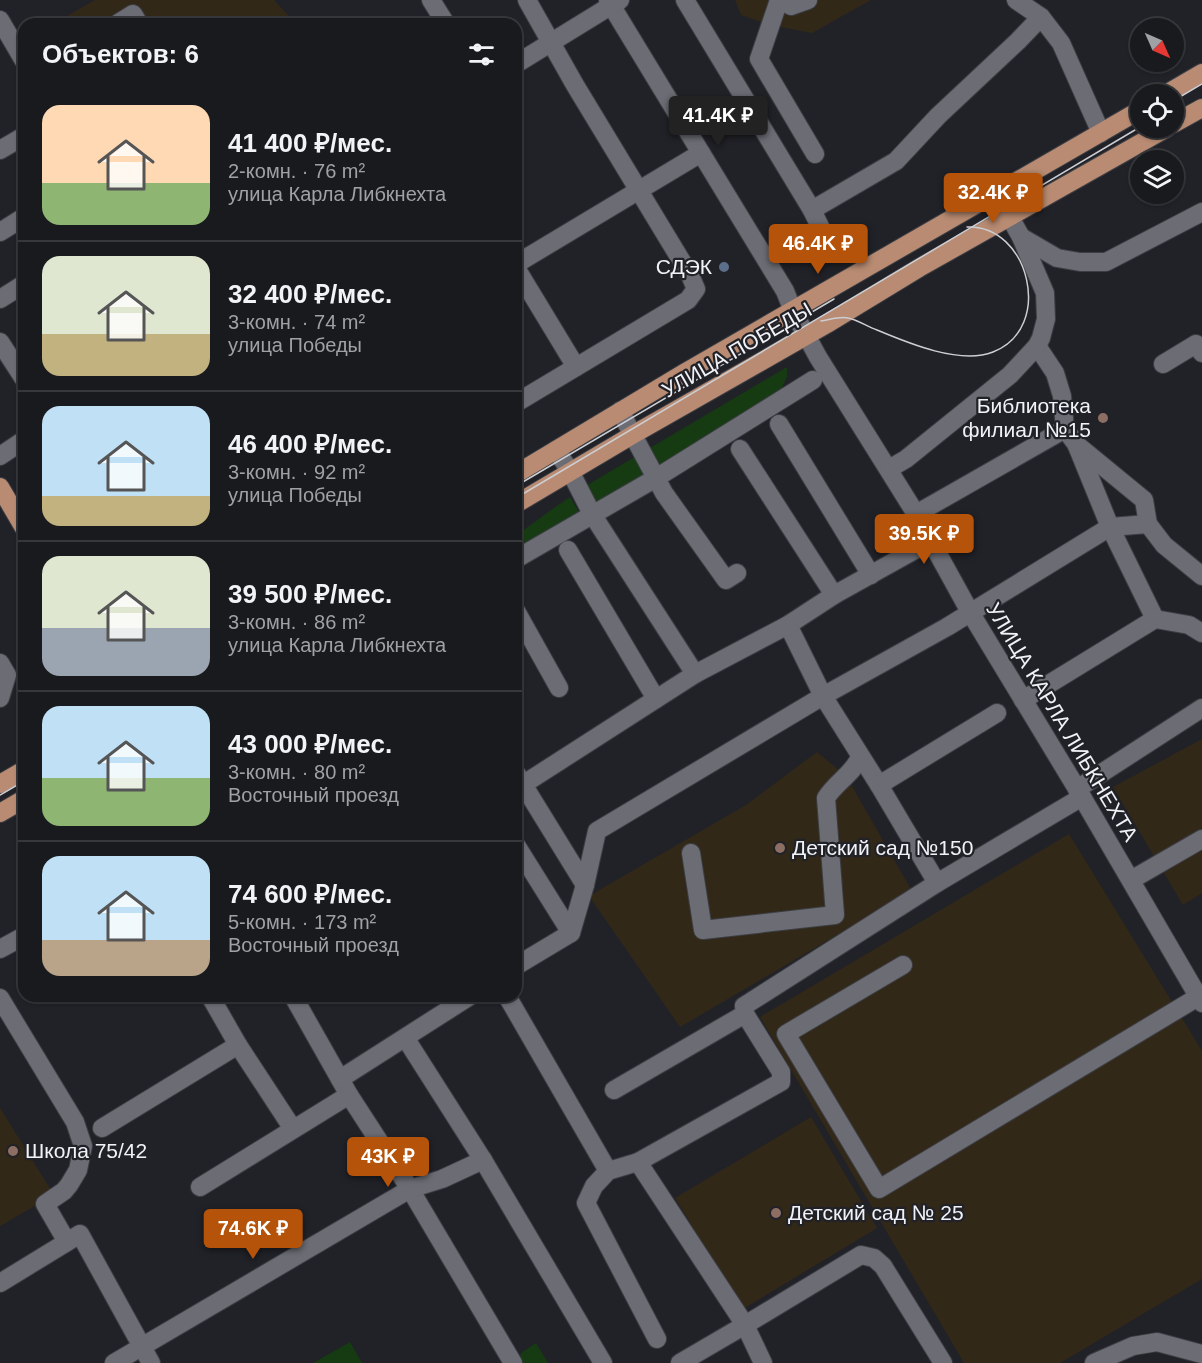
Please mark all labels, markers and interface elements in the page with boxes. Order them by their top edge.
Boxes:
north arrow [1130,18,1184,72]
map controls [1130,18,1184,204]
icon: filters [465,38,498,71]
text: Объектов: 6 [42,39,199,69]
button: locate [1130,84,1184,138]
pin: 41.4K ₽ [663,96,773,147]
text: 41.4K ₽ [683,104,753,126]
text: 41 400 ₽/мес. [228,128,392,158]
icon: home [90,129,162,201]
button: layers [1130,150,1184,204]
text: 2-комн. · 76 m² [228,160,365,182]
pin: 32.4K ₽ [938,173,1048,224]
text: 32.4K ₽ [958,181,1028,203]
text: улица Карла Либкнехта [228,183,446,205]
pin: 46.4K ₽ [763,224,873,275]
text: 46.4K ₽ [783,232,853,254]
place label: СДЭК [656,255,713,278]
marker: СДЭК [717,260,731,274]
text: 32 400 ₽/мес. [228,279,392,309]
icon: home [90,280,162,352]
street label: УЛИЦА ПОБЕДЫ [658,297,816,402]
text: 3-комн. · 74 m² [228,311,365,333]
text: улица Победы [228,334,362,356]
place label: Библиотека филиал №15 [962,394,1091,441]
marker: Библиотека филиал №15 [1096,411,1110,425]
text: 46 400 ₽/мес. [228,429,392,459]
icon: home [90,430,162,502]
text: 3-комн. · 92 m² [228,461,365,483]
text: улица Победы [228,484,362,506]
pin: 39.5K ₽ [869,514,979,565]
text: 39.5K ₽ [889,522,959,544]
text: 39 500 ₽/мес. [228,579,392,609]
icon: home [90,580,162,652]
street label: УЛИЦА КАРЛА ЛИБКНЕХТА [982,598,1143,845]
text: 3-комн. · 86 m² [228,611,365,633]
text: улица Карла Либкнехта [228,634,446,656]
text: 43 000 ₽/мес. [228,729,392,759]
icon: home [90,730,162,802]
text: 3-комн. · 80 m² [228,761,365,783]
text: Восточный проезд [228,784,399,806]
place label: Детский сад №150 [792,836,973,859]
marker: Детский сад №150 [773,841,787,855]
text: 74 600 ₽/мес. [228,879,392,909]
icon: home [90,880,162,952]
text: 5-комн. · 173 m² [228,911,376,933]
text: Восточный проезд [228,934,399,956]
pin: 43K ₽ [346,1137,430,1188]
place label: Школа 75/42 [25,1139,147,1162]
marker: Школа 75/42 [6,1144,20,1158]
text: 43K ₽ [361,1145,415,1167]
place label: Детский сад № 25 [788,1201,964,1224]
marker: Детский сад № 25 [769,1206,783,1220]
pin: 74.6K ₽ [198,1209,308,1260]
text: 74.6K ₽ [218,1217,288,1239]

